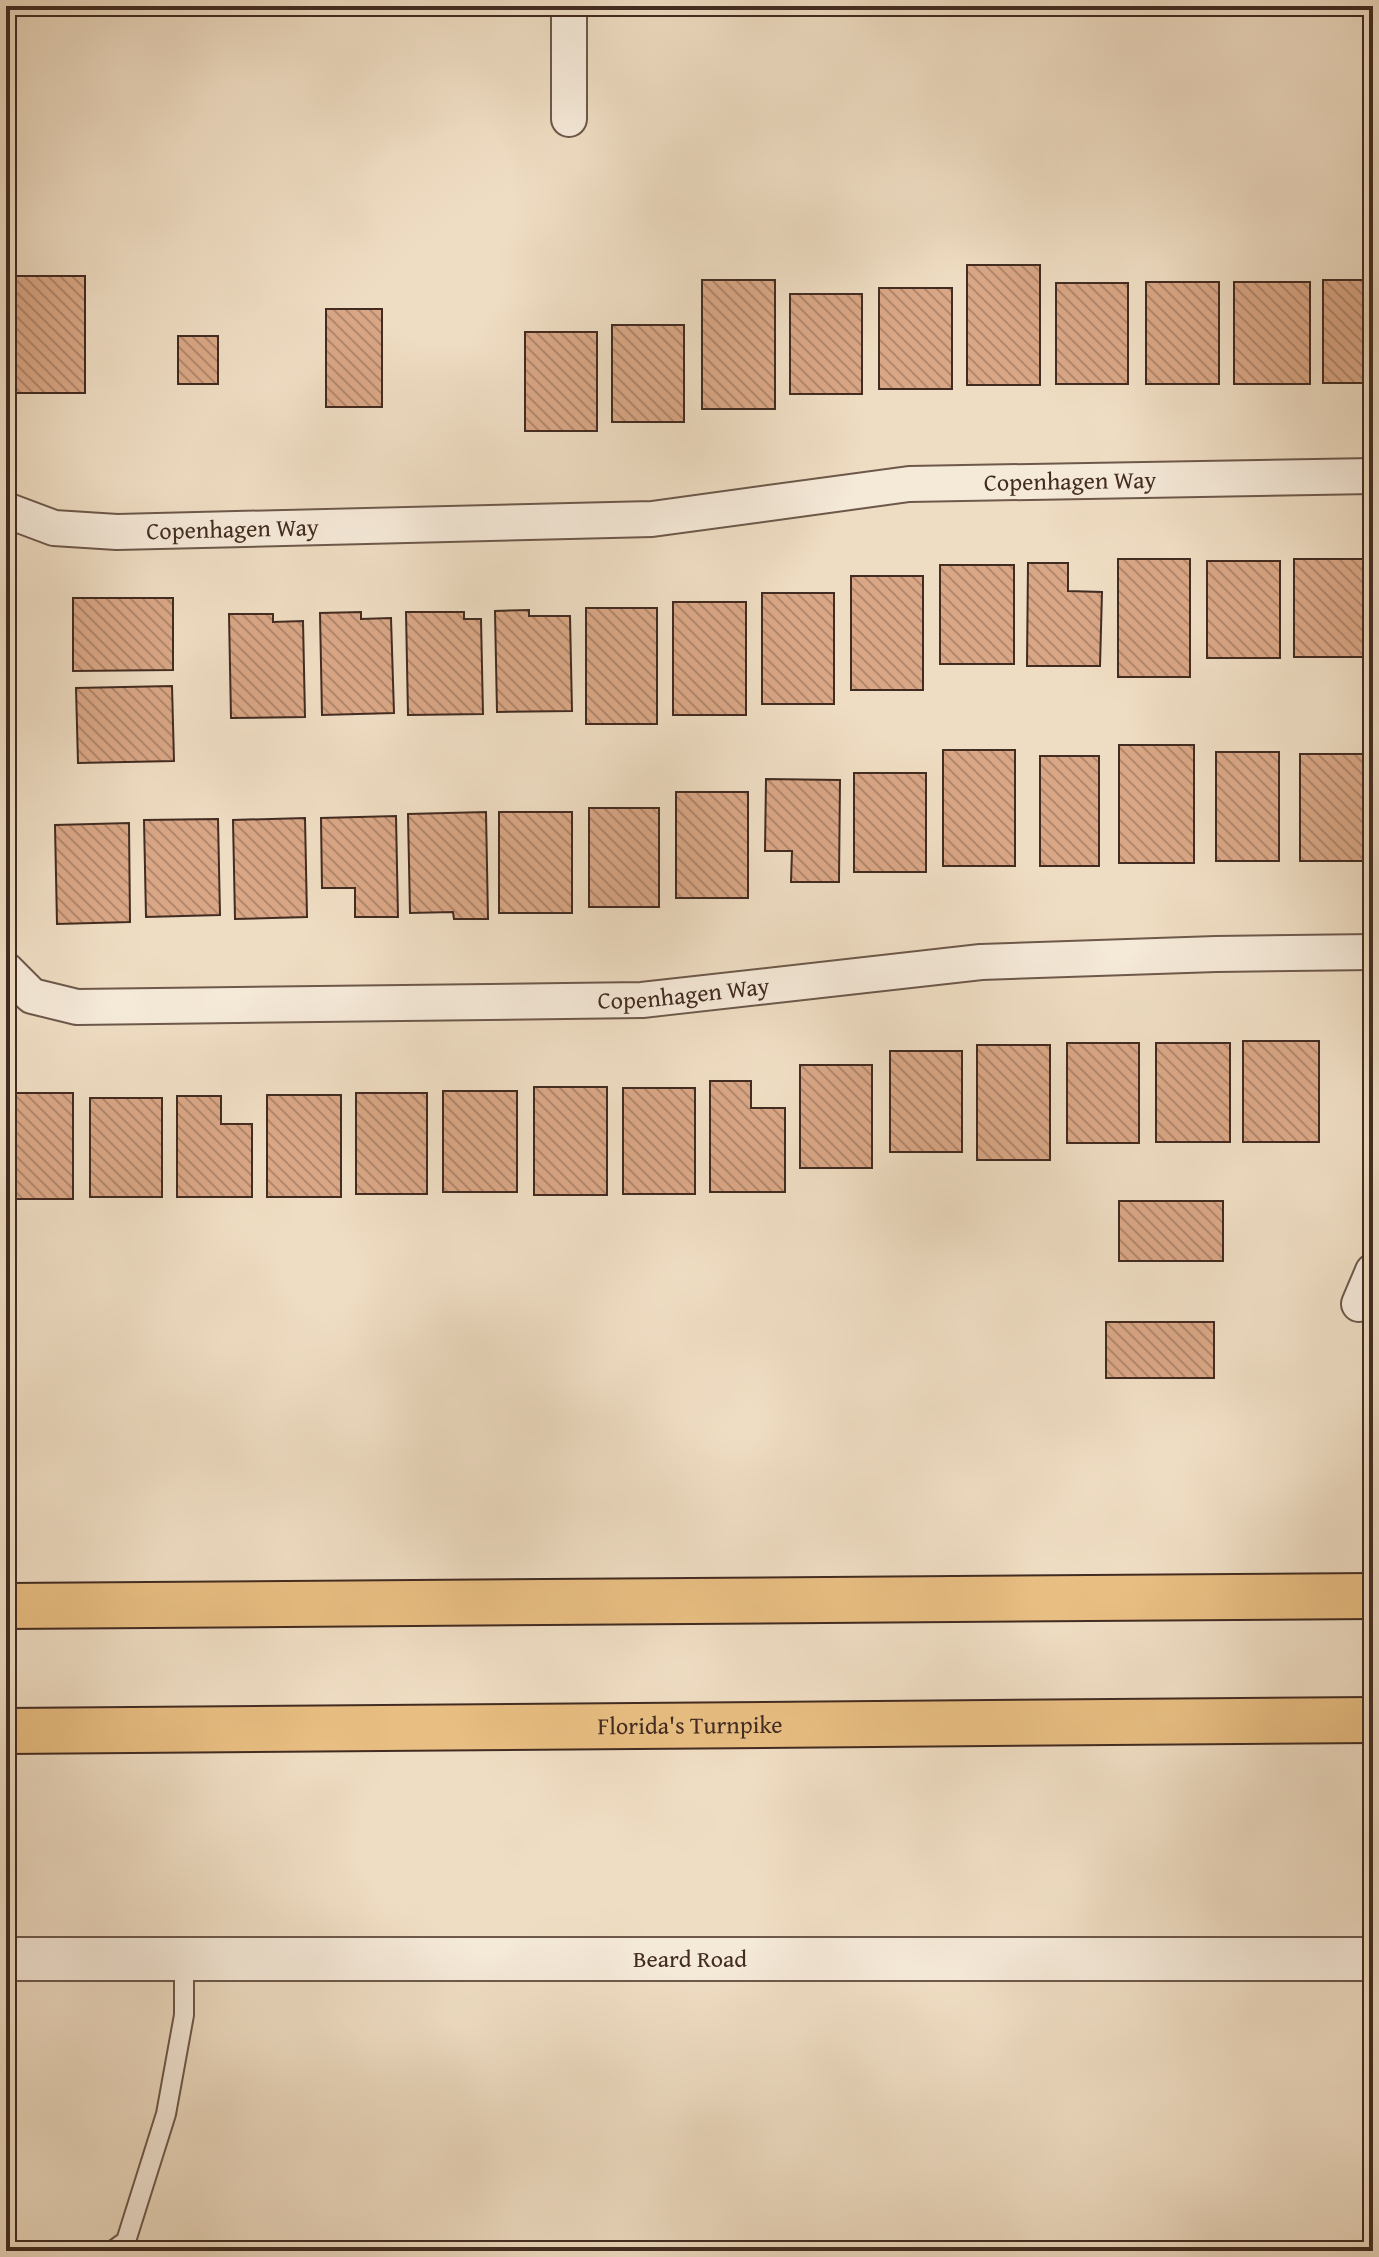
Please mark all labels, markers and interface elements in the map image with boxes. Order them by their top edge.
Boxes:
street label: Copenhagen Way [983,462,1157,500]
street label: Copenhagen Way [146,509,319,548]
street label: Copenhagen Way [597,968,771,1018]
street label: Florida's Turnpike [597,1707,783,1743]
street label: Beard Road [633,1941,747,1976]

